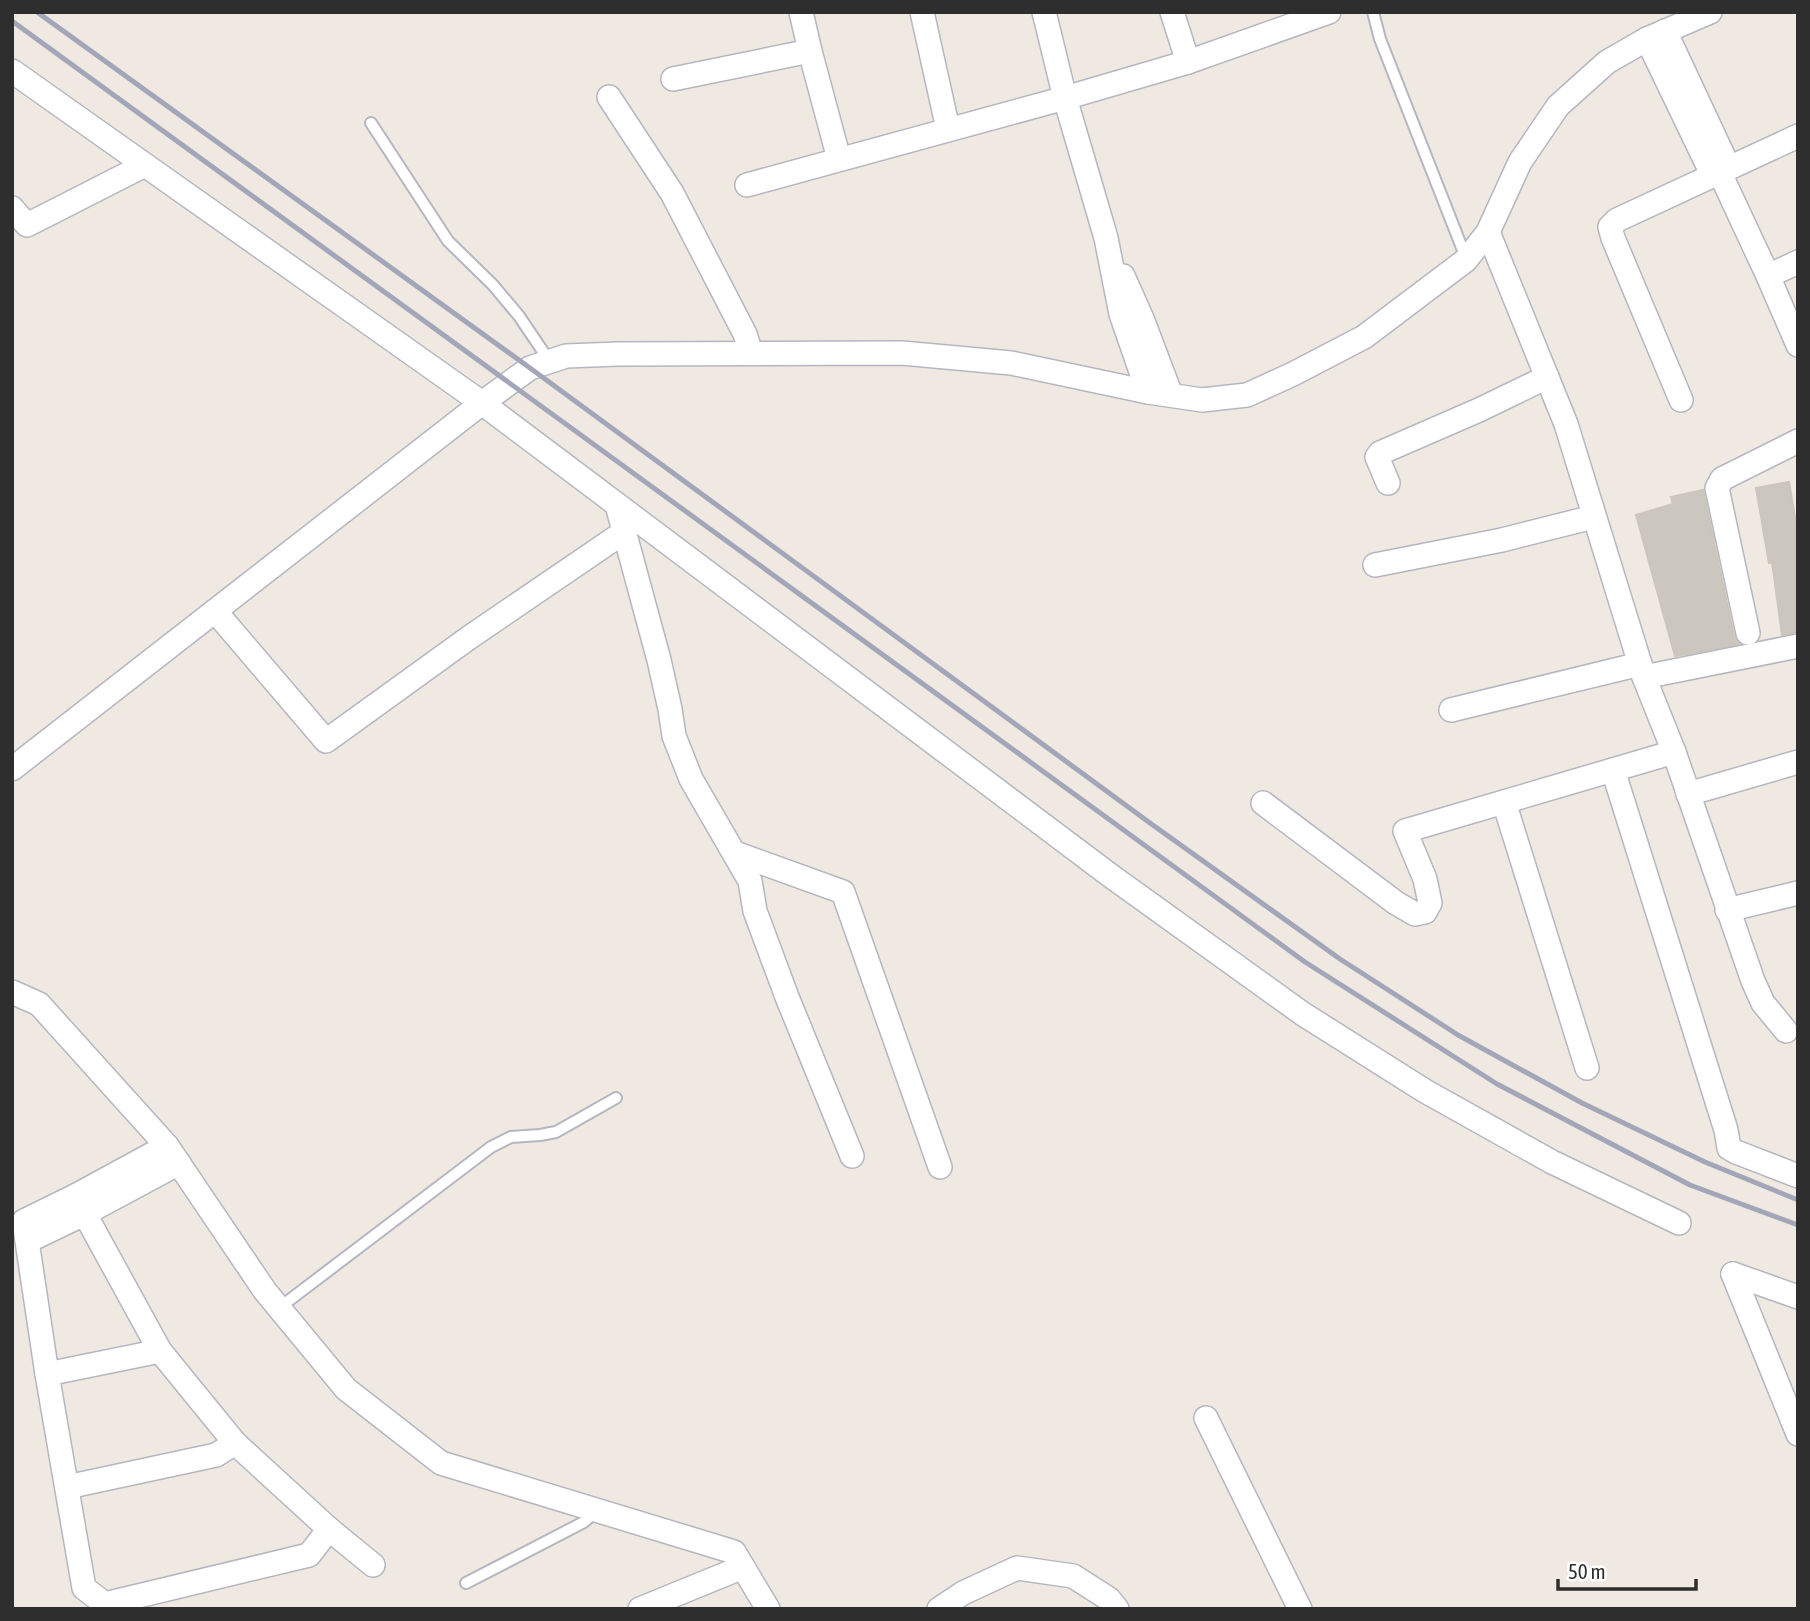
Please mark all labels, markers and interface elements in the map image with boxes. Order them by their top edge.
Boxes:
scale bar [1558,1548,1696,1592]
text: 50 m [1568,1559,1606,1583]

